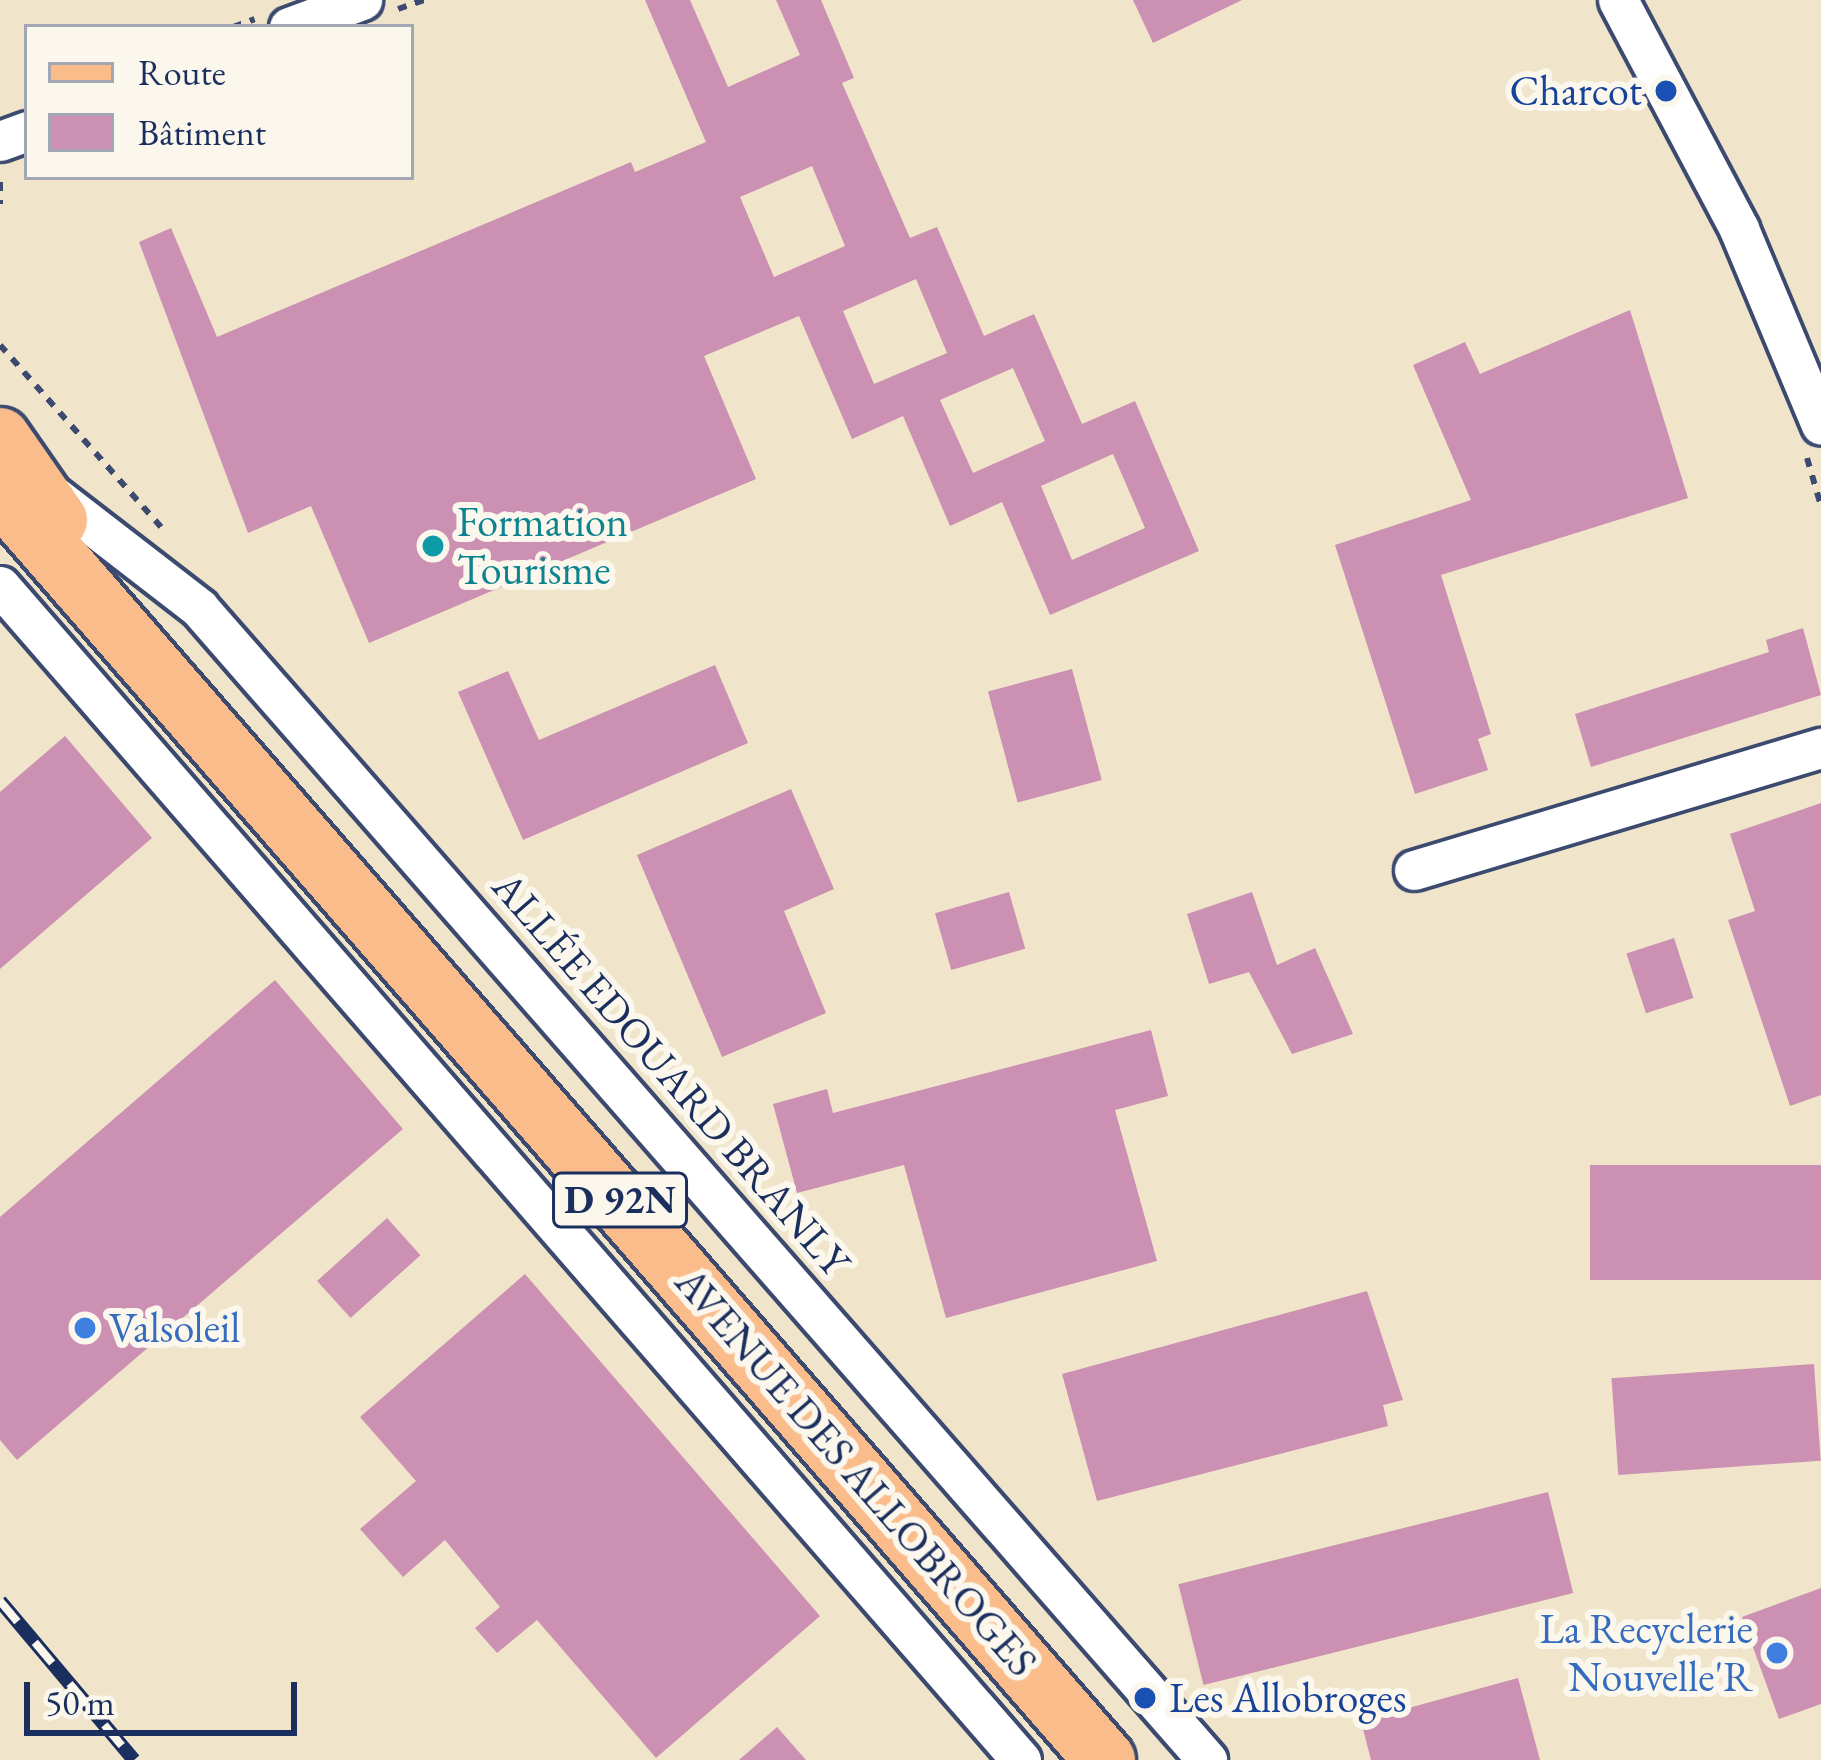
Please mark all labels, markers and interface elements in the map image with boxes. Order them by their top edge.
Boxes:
legend [24,24,414,180]
text: Route [138,49,226,96]
place label: Charcot [1510,66,1642,116]
marker: Charcot [1653,78,1679,104]
text: Bâtiment [138,109,266,156]
place label: Formation Tourisme [457,497,628,596]
marker: Formation Tourisme [420,533,446,559]
street label: ALLÉE EDOUARD BRANLY [482,862,860,1286]
road number: D 92N [551,1167,689,1233]
street label: AVENUE DES ALLOBROGES [665,1257,1047,1687]
place label: Valsoleil [109,1303,240,1353]
marker: Valsoleil [72,1315,98,1341]
place label: La Recyclerie Nouvelle'R [1540,1604,1753,1702]
marker: La Recyclerie Nouvelle'R [1764,1640,1790,1666]
scale bar [30,1658,303,1732]
place label: Les Allobroges [1169,1673,1407,1723]
text: 50 m [45,1679,115,1726]
marker: Les Allobroges [1132,1685,1158,1711]

